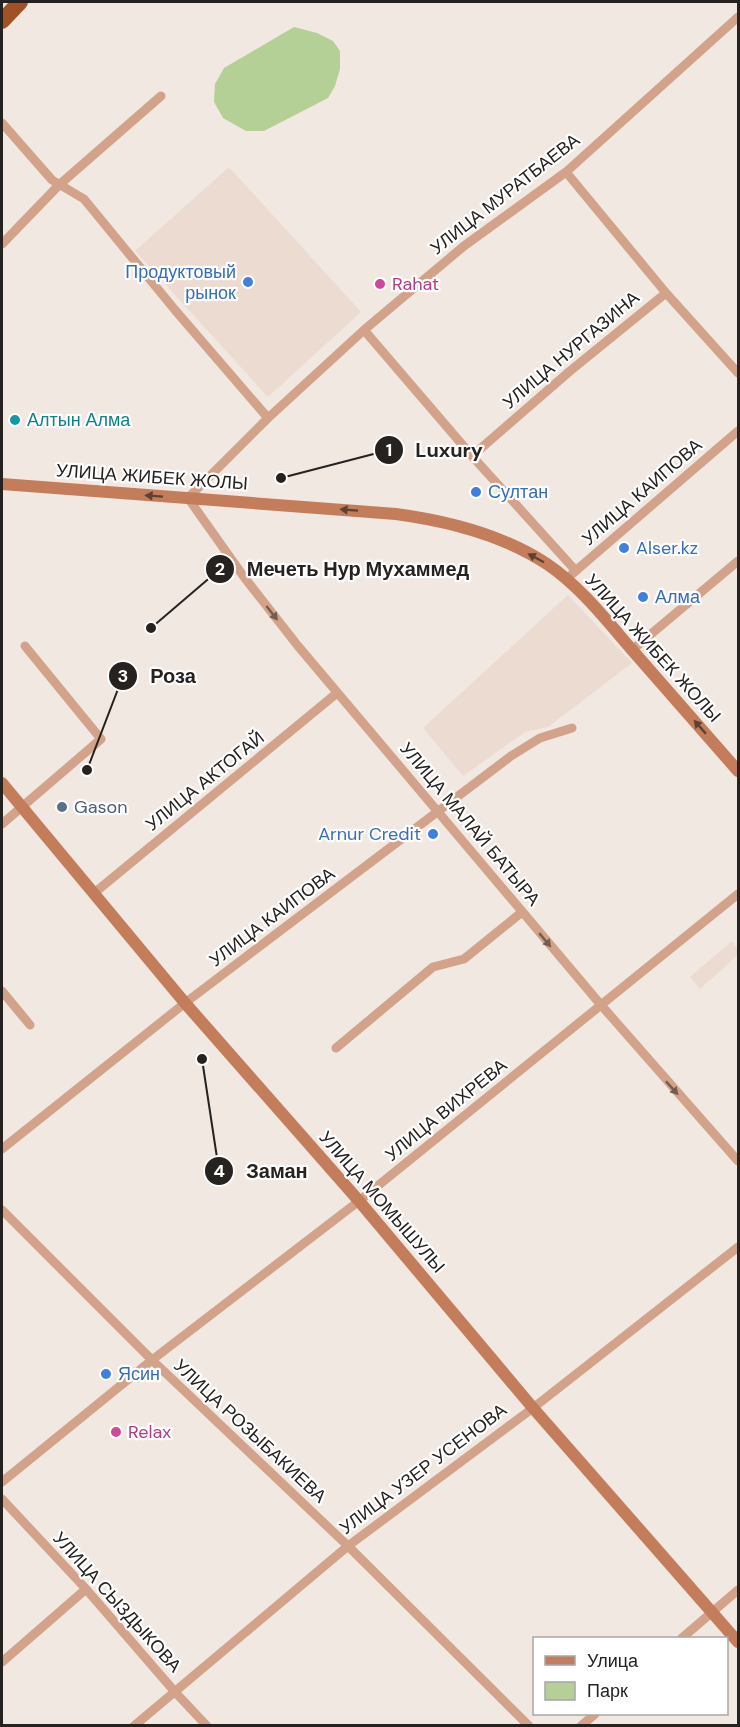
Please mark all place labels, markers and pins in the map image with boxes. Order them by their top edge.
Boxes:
place label: Продуктовый рынок [125,260,236,305]
place label: Rahat [392,272,439,296]
marker: Продуктовый рынок [241,275,255,289]
marker: Rahat [373,277,387,291]
place label: Алтын Алма [27,408,131,432]
marker: Алтын Алма [8,413,22,427]
callout: Luxury [374,431,495,469]
place label: Султан [488,480,548,504]
marker: Султан [469,485,483,499]
place label: Alser.kz [636,536,698,560]
marker: Alser.kz [617,541,631,555]
callout: Мечеть Нур Мухаммед [205,550,481,588]
place label: Алма [655,585,701,609]
marker: Алма [636,590,650,604]
callout: Роза [108,657,208,695]
place label: Gason [74,795,127,819]
marker: Gason [55,800,69,814]
place label: Arnur Credit [318,822,421,846]
marker: Arnur Credit [426,827,440,841]
callout: Заман [204,1152,320,1190]
place label: Ясин [118,1362,160,1386]
marker: Ясин [99,1367,113,1381]
place label: Relax [128,1420,171,1444]
marker: Relax [109,1425,123,1439]

